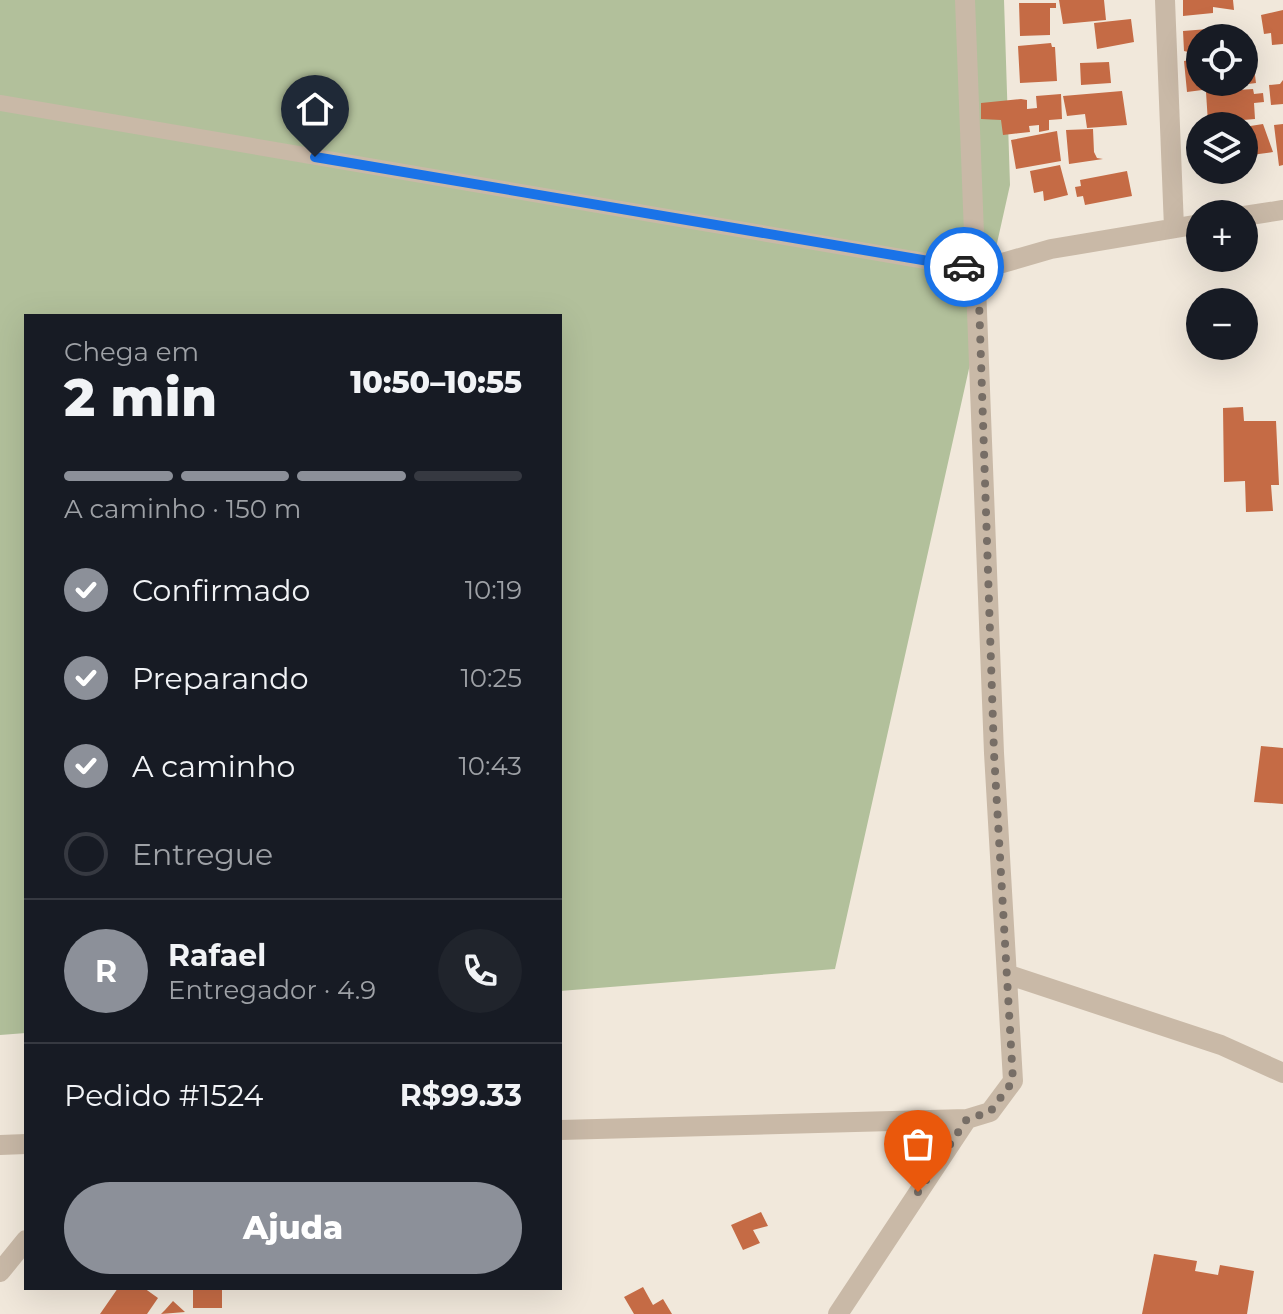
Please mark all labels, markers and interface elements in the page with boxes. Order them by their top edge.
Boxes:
map controls [1186,24,1258,360]
button: locate [1186,24,1258,96]
pin [281,75,349,157]
icon: home [293,87,337,131]
button: layers [1186,112,1258,184]
button: + [1186,200,1258,272]
courier [924,227,1004,307]
icon: car [942,245,986,289]
button: − [1186,288,1258,360]
text: Chega em [64,336,199,368]
text: 10:50–10:55 [350,364,522,401]
text: 2 min [64,366,217,429]
text: A caminho · 150 m [64,493,301,525]
icon: check [64,568,108,612]
text: Confirmado [132,572,310,609]
text: 10:19 [465,574,522,606]
icon: check [64,656,108,700]
text: Preparando [132,660,309,697]
text: 10:25 [460,662,522,694]
icon: check [64,744,108,788]
text: A caminho [132,748,295,785]
text: 10:43 [458,750,522,782]
text: Entregue [132,836,273,873]
button: phone [438,929,522,1013]
text: Rafael [168,937,266,974]
text: R [95,953,117,990]
text: Entregador · 4.9 [168,974,376,1006]
text: Pedido #1524 [64,1077,263,1114]
text: R$99.33 [400,1077,522,1114]
pin [884,1110,952,1192]
icon: bag [896,1122,940,1166]
button: Ajuda [64,1182,522,1274]

